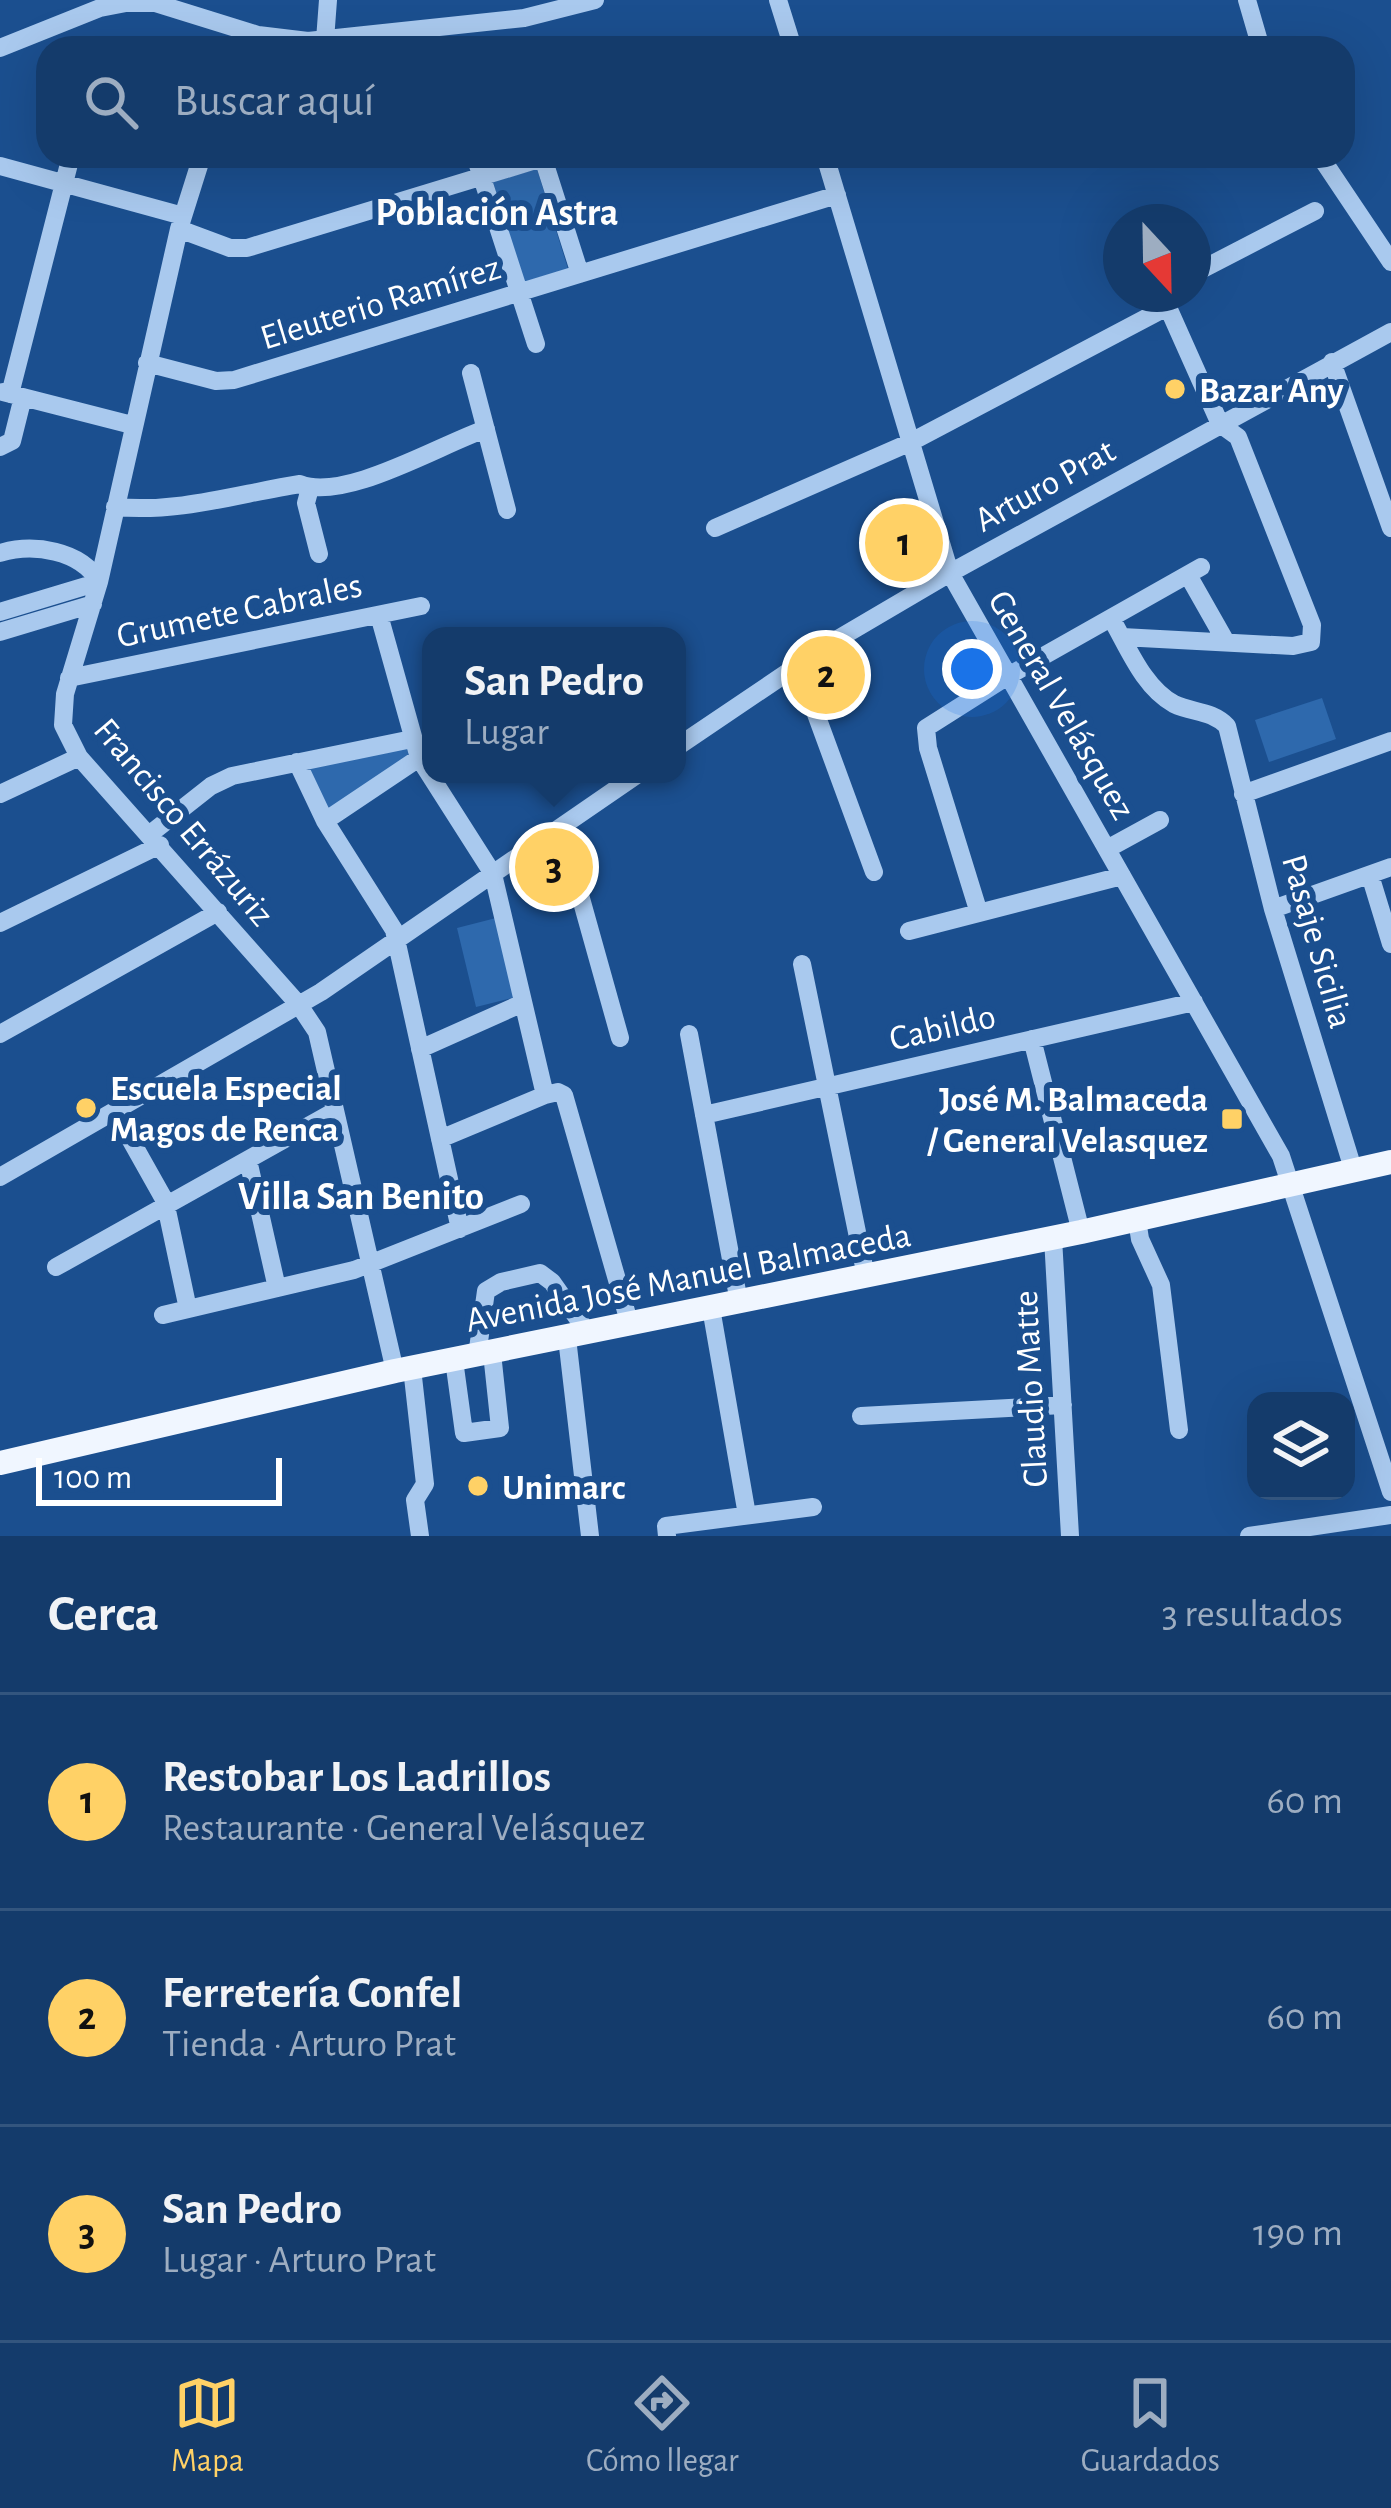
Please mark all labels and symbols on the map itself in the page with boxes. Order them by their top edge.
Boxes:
district label: Población Astra [375,194,619,233]
north arrow [1103,204,1211,312]
street label: Eleuterio Ramírez [256,249,505,356]
place label: Bazar Any [1199,373,1344,409]
marker: Bazar Any [1162,376,1188,402]
street label: Arturo Prat [969,432,1122,539]
pin: 1 [865,498,943,588]
street label: Grumete Cabrales [114,567,365,655]
street label: General Velásquez [981,584,1141,826]
pin: 2 [787,630,865,720]
your location [942,639,1002,699]
street label: Francisco Errázuriz [87,712,280,933]
pin: 3 [515,822,593,912]
street label: Pasaje Sicilia [1275,851,1359,1033]
street label: Cabildo [886,998,999,1058]
place label: Escuela Especial Magos de Renca [110,1071,342,1148]
place label: José M. Balmaceda / General Velasquez [926,1082,1208,1159]
marker: Escuela Especial Magos de Renca [73,1095,99,1121]
marker: José M. Balmaceda / General Velasquez [1219,1106,1245,1132]
district label: Villa San Benito [238,1178,484,1217]
street label: Avenida José Manuel Balmaceda [463,1217,914,1339]
street label: Claudio Matte [1008,1289,1054,1488]
scale bar [36,1452,282,1505]
place label: Unimarc [502,1470,626,1506]
marker: Unimarc [465,1473,491,1499]

